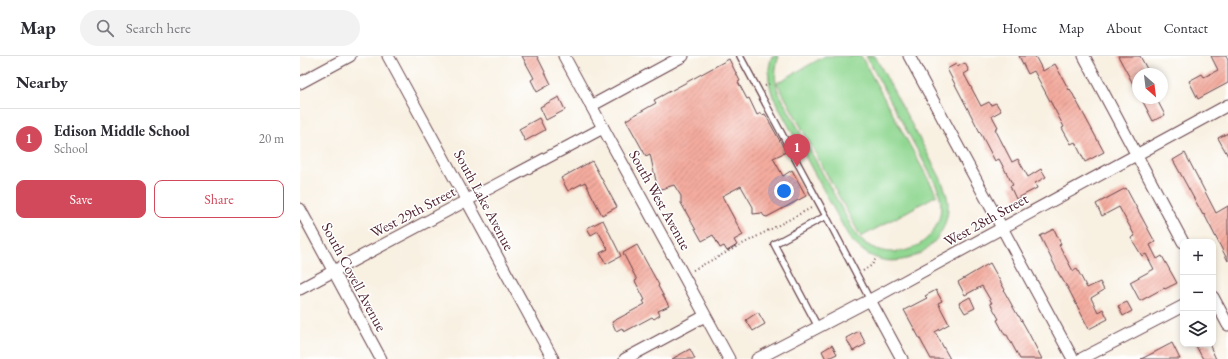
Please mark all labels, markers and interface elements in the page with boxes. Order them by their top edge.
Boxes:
search box [80,10,360,46]
text: Map [20,15,56,40]
icon: search [94,17,116,39]
text: Search here [126,18,191,37]
text: Home [1002,19,1037,37]
text: Map [1059,19,1084,37]
text: About [1106,19,1142,37]
text: Contact [1164,19,1208,37]
north arrow [1132,68,1168,104]
text: Nearby [16,71,68,93]
text: Edison Middle School [54,121,190,140]
text: 1 [26,130,32,147]
text: 20 m [259,130,284,147]
pin: 1 [784,134,810,167]
text: School [54,140,88,157]
street label: South Lake Avenue [450,146,519,254]
street label: South West Avenue [625,146,696,253]
button: Save [16,180,146,218]
button: Share [154,180,284,218]
street label: West 29th Street [367,181,459,242]
your location [774,181,794,201]
street label: West 28th Street [940,188,1031,251]
street label: South Covell Avenue [318,219,391,335]
map controls [1180,239,1216,347]
button: + [1180,239,1216,275]
button: − [1180,275,1216,311]
button: layers [1180,311,1216,347]

